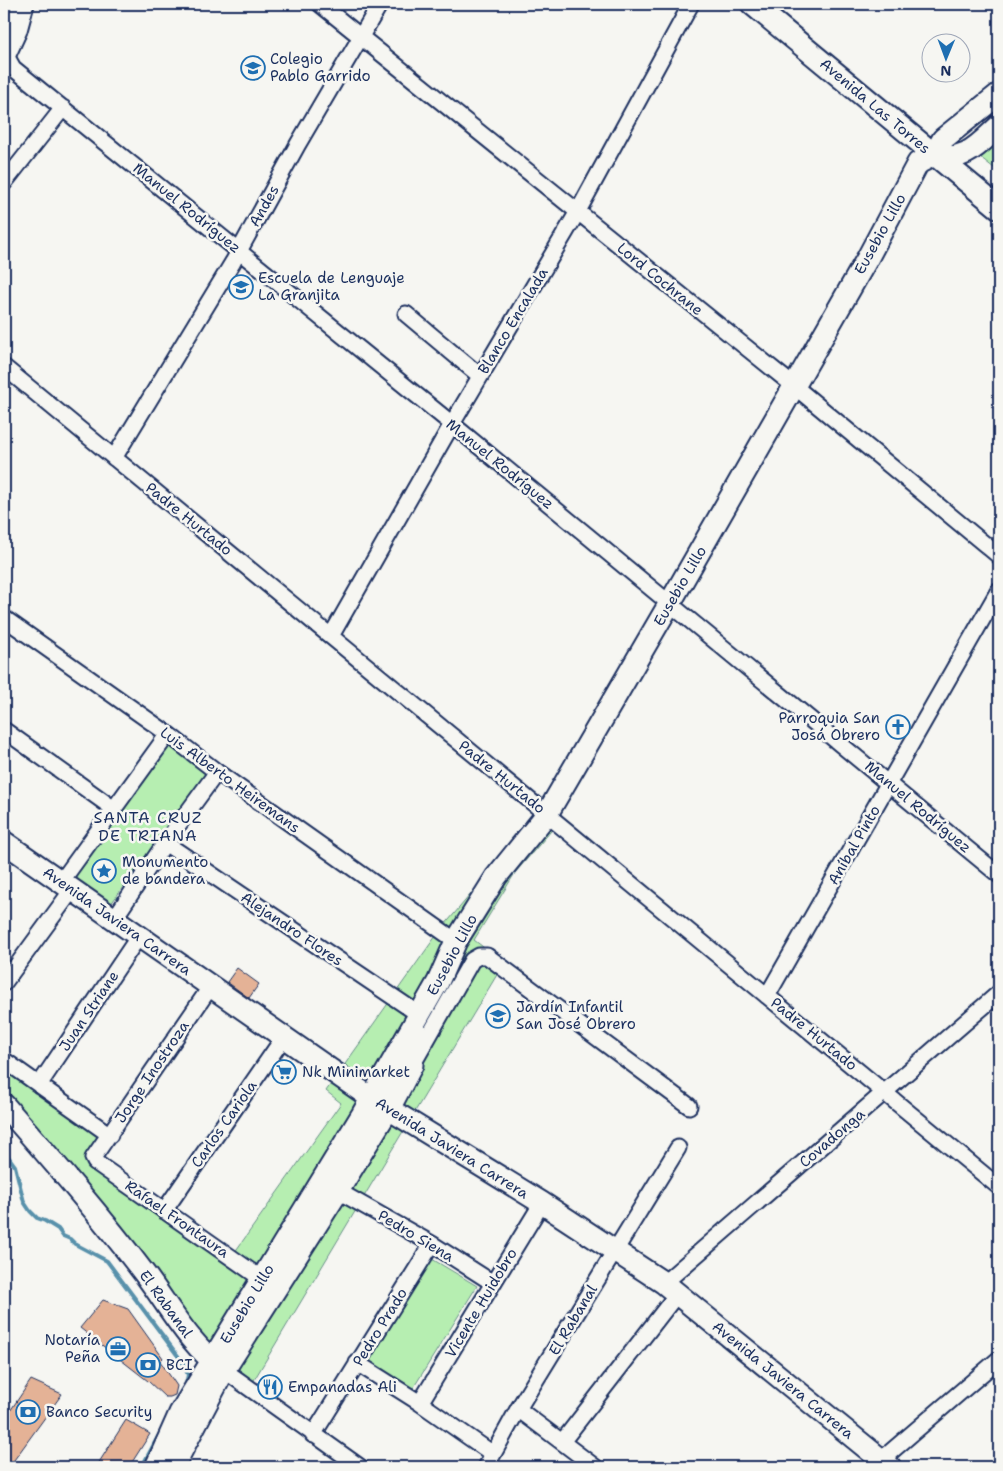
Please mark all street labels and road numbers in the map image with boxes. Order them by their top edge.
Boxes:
street label: Avenida Las Torres [815,54,935,158]
street label: Manuel Rodríguez [129,158,245,258]
street label: Andes [244,181,284,231]
street label: Eusebio Lillo [850,190,910,278]
street label: Lord Cochrane [613,238,707,320]
street label: Blanco Encalada [473,264,553,378]
street label: Manuel Rodríguez [442,414,558,514]
street label: Padre Hurtado [141,478,237,560]
street label: Eusebio Lillo [649,542,711,630]
street label: Luis Alberto Heiremans [156,722,304,838]
street label: Padre Hurtado [454,736,550,818]
street label: Manuel Rodríguez [861,757,975,857]
street label: Aníbal Pinto [823,802,885,888]
street label: Avenida Javiera Carrera [39,862,196,980]
street label: Alejandro Flores [237,887,347,971]
street label: Eusebio Lillo [422,911,482,999]
street label: Juan Striane [55,967,123,1055]
street label: Padre Hurtado [766,993,862,1075]
street label: Jorge Inostroza [110,1016,194,1127]
street label: Carlos Cariola [187,1076,262,1172]
street label: Avenida Javiera Carrera [372,1093,533,1204]
street label: Covadonga [795,1104,869,1172]
street label: Rafael Frontaura [121,1176,234,1263]
street label: Pedro Siena [374,1205,458,1267]
street label: Vicente Huidobro [440,1244,522,1362]
street label: Eusebio Lillo [215,1260,279,1348]
street label: El Rabanal [135,1266,198,1342]
street label: El Rabanal [544,1281,602,1359]
street label: Pedro Prado [348,1284,412,1370]
street label: Avenida Javiera Carrera [708,1317,859,1444]

